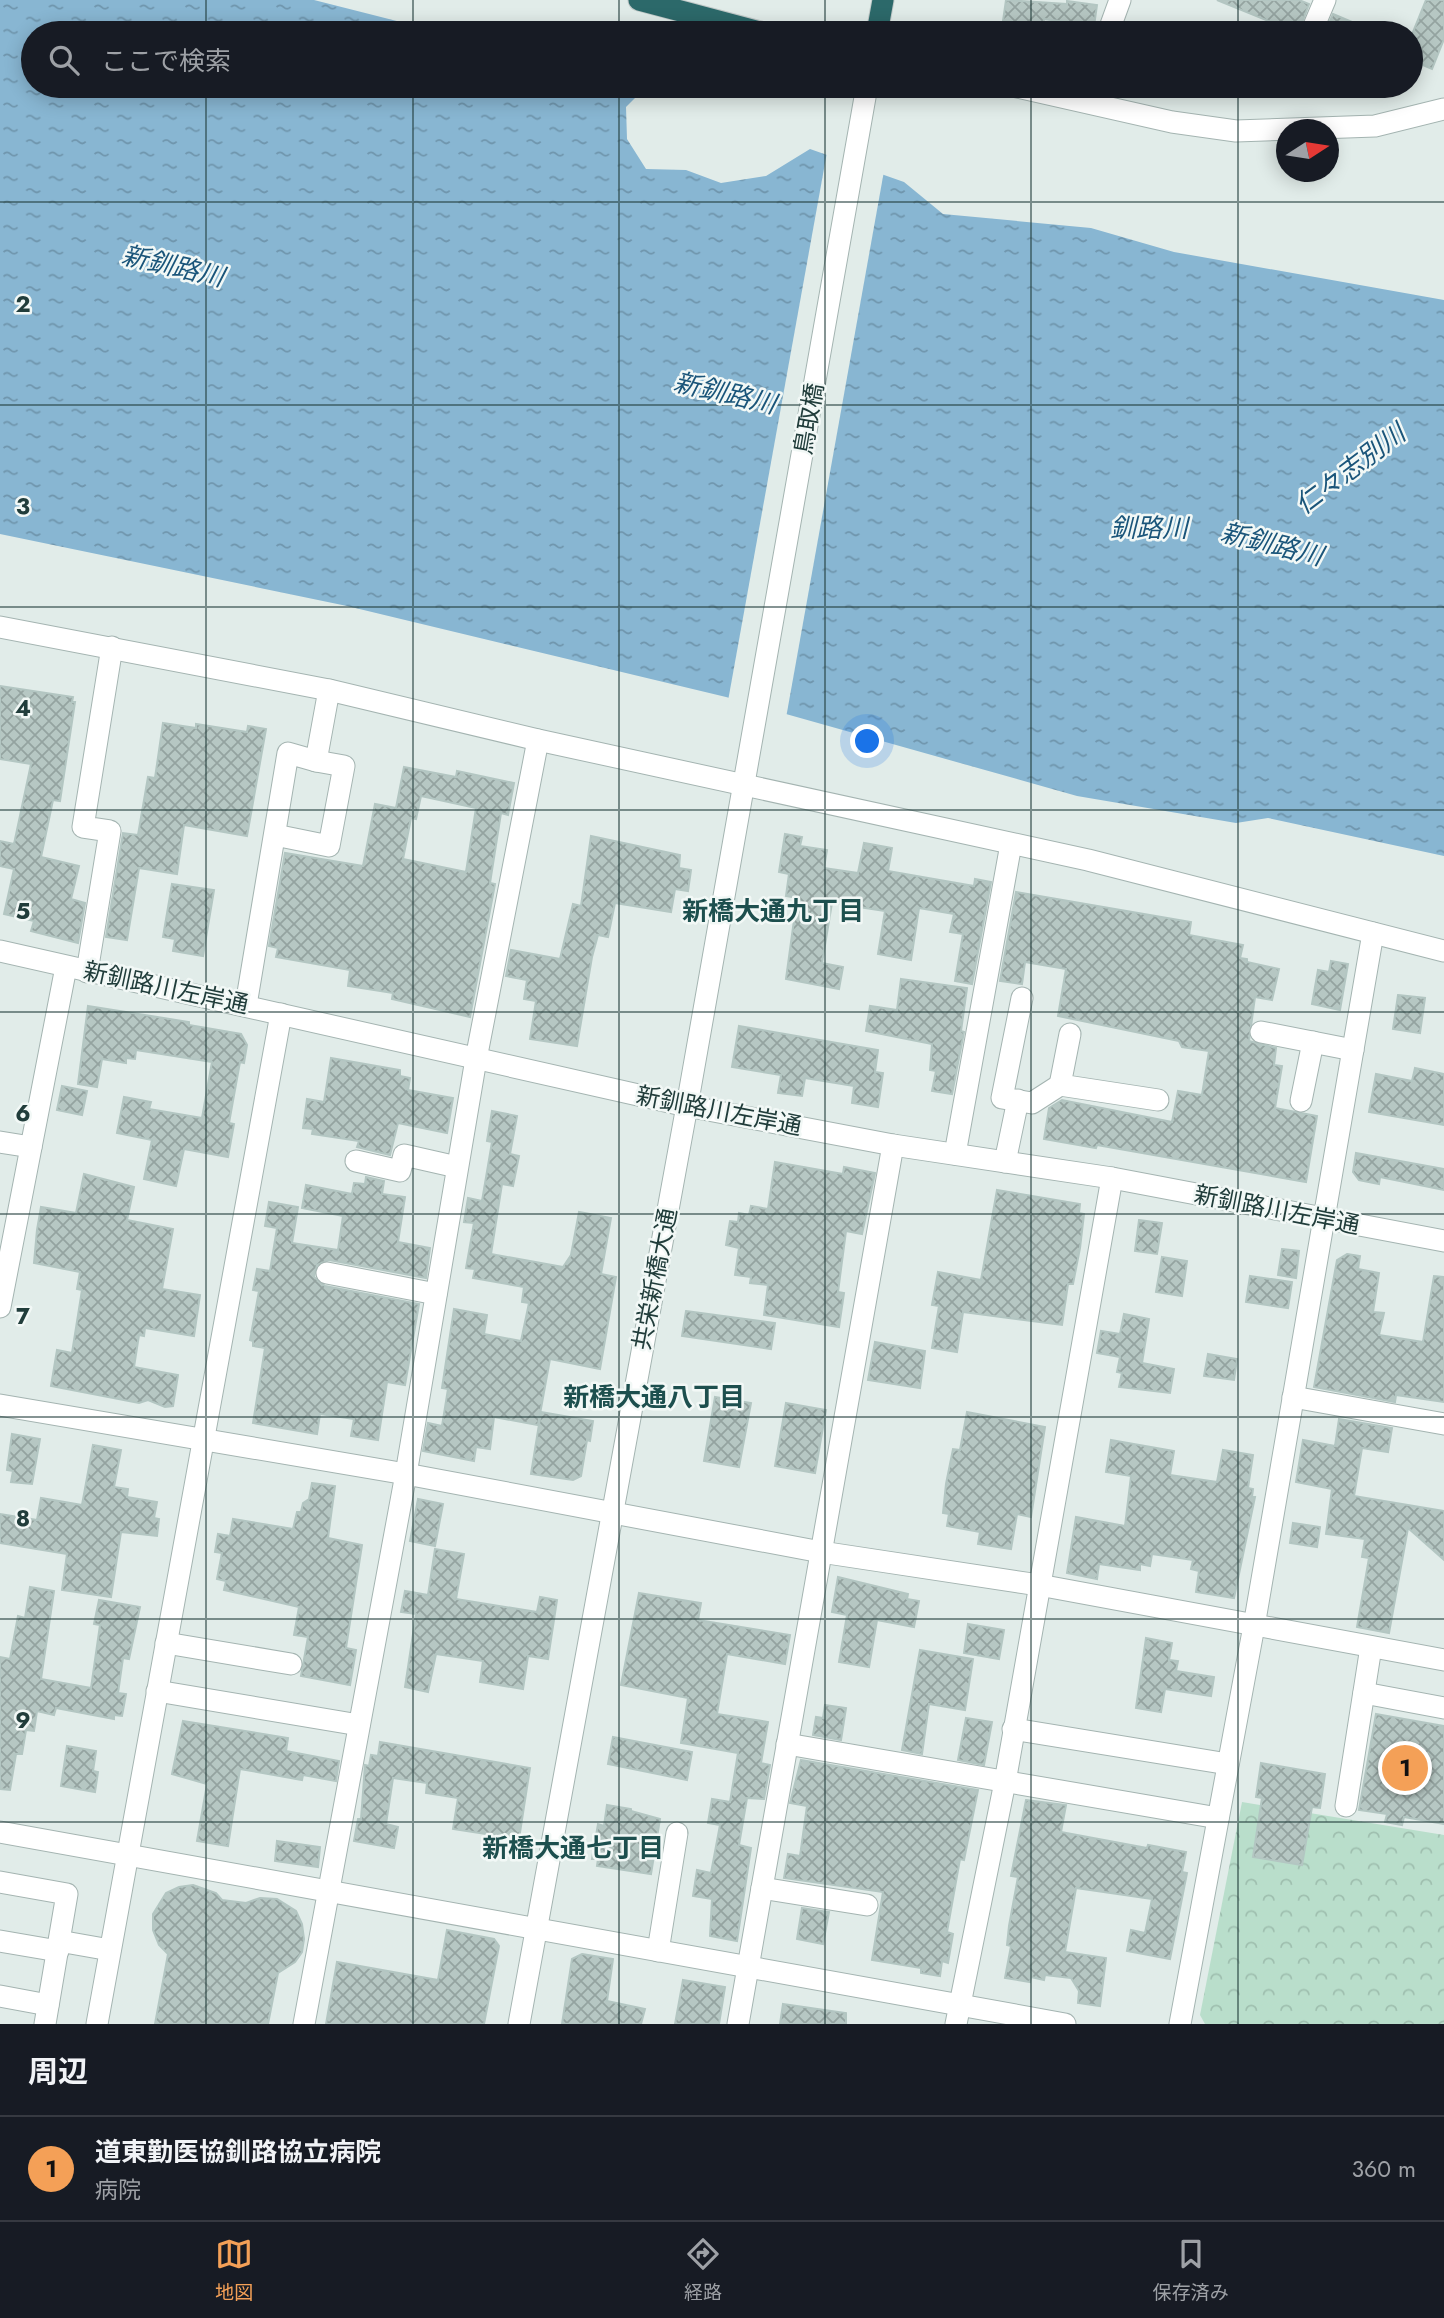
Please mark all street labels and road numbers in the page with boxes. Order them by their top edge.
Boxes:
street label: 鳥取橋 [785,380,832,457]
street label: 新釧路川左岸通 [80,953,252,1022]
street label: 新釧路川左岸通 [633,1077,805,1144]
street label: 新釧路川左岸通 [1191,1176,1363,1243]
street label: 共栄新橋大通 [624,1205,685,1353]

